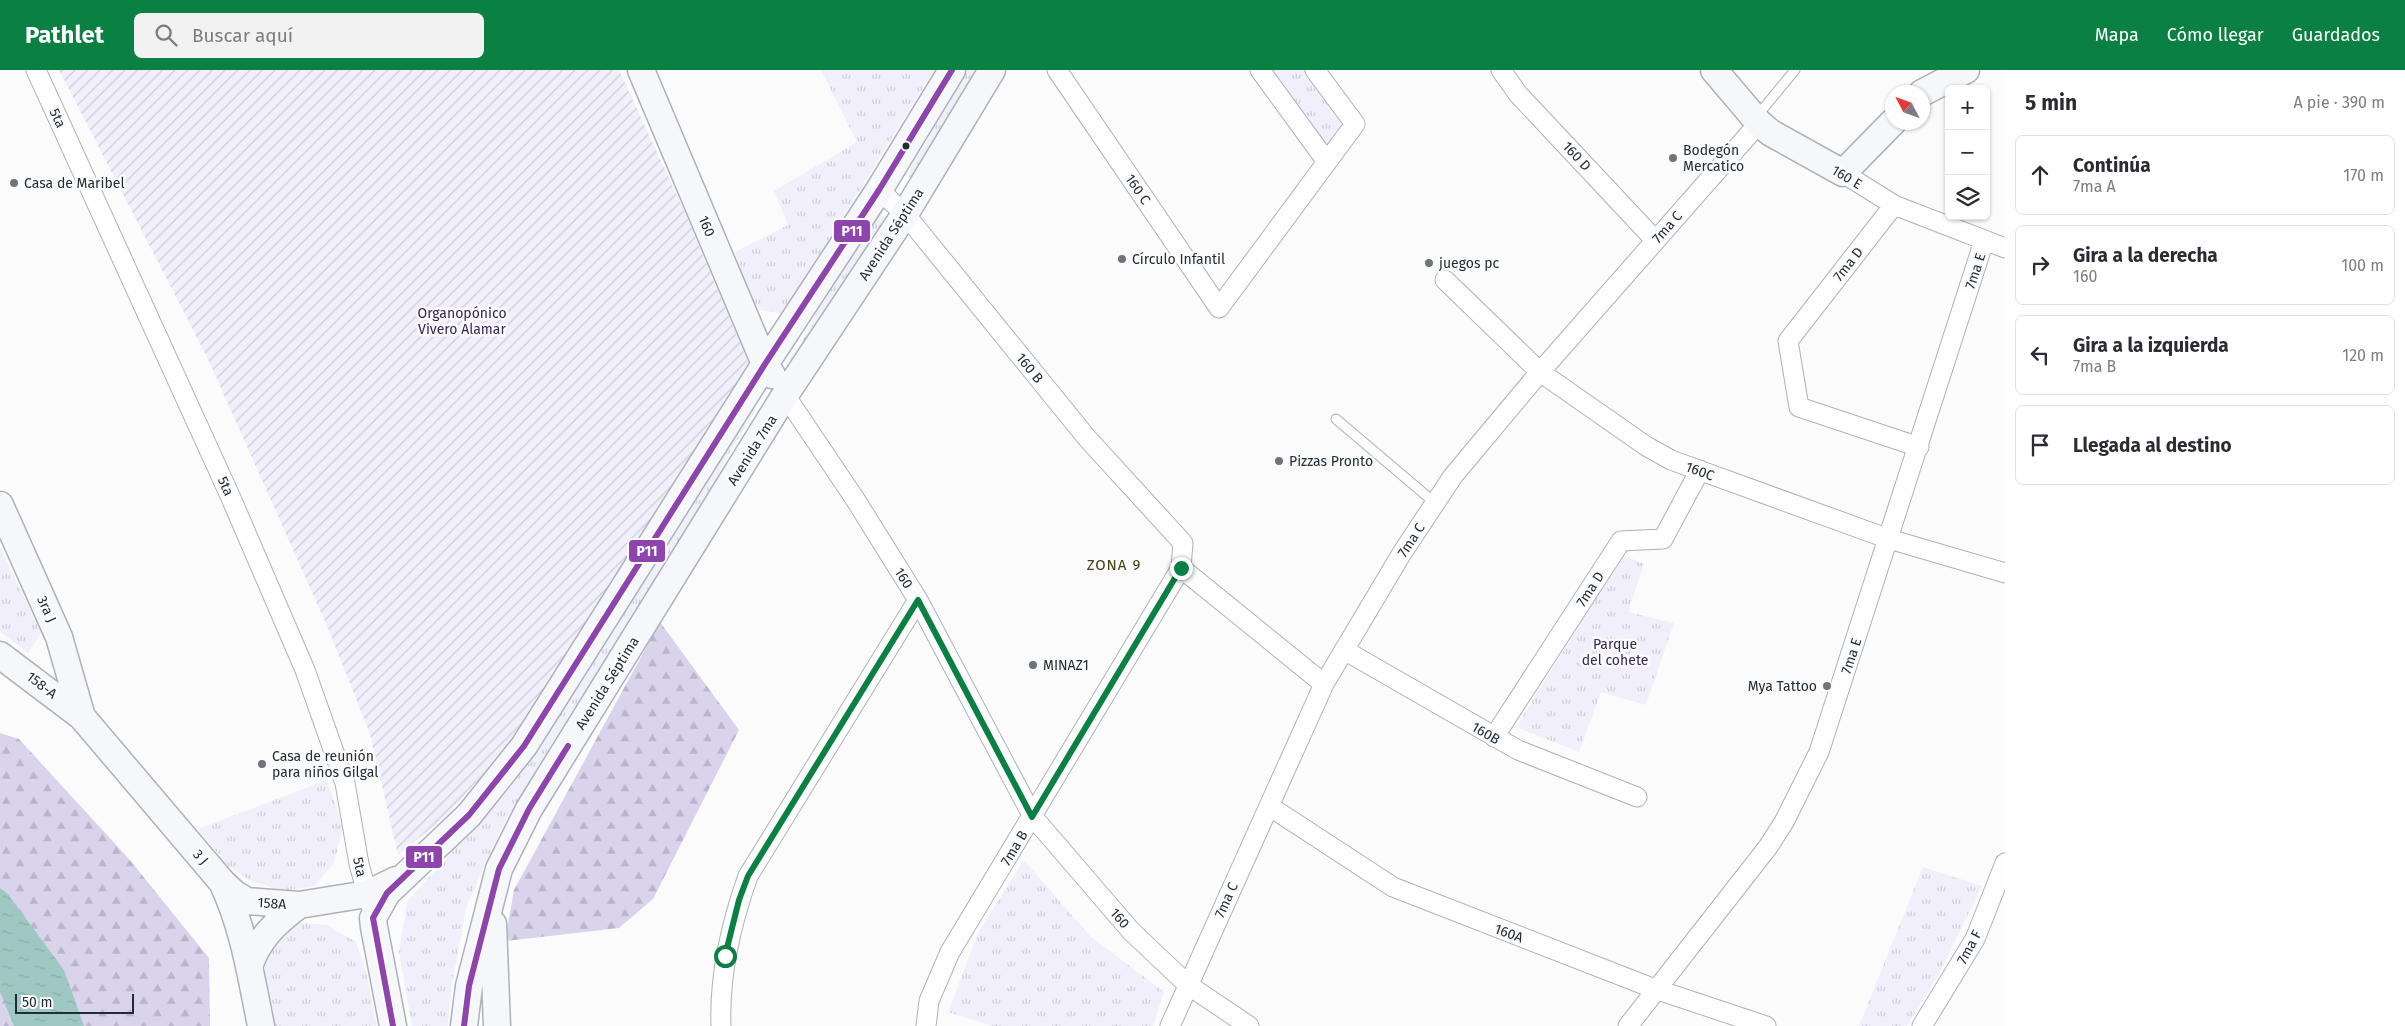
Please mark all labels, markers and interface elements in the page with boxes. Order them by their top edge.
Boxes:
search box [134,13,484,58]
text: Pathlet [25,21,104,49]
icon: search [152,21,180,49]
text: Buscar aquí [192,24,293,47]
text: Mapa [2095,24,2139,46]
text: Cómo llegar [2167,24,2264,46]
text: Guardados [2292,24,2380,46]
north arrow [1885,85,1930,130]
map controls [1945,85,1990,220]
button: + [1945,85,1990,130]
text: 5 min [2025,90,2077,116]
text: A pie · 390 m [2293,93,2385,112]
street label: 5ta [46,106,69,131]
button: − [1945,130,1990,175]
street label: 160 D [1559,138,1594,175]
unlabelled marker [901,141,911,151]
place label: Bodegón Mercatico [1683,142,1744,175]
marker: Bodegón Mercatico [1667,152,1679,164]
text: Continúa [2073,154,2151,177]
icon: ahead [2026,161,2054,189]
street label: 160 E [1828,162,1865,193]
text: 170 m [2343,166,2384,185]
street label: 160 C [1121,171,1154,208]
place label: Casa de Maribel [24,175,125,192]
button: layers [1945,175,1990,220]
marker: Casa de Maribel [8,177,20,189]
text: 7ma A [2073,177,2116,196]
street label: Avenida Séptima [855,185,928,284]
street label: 7ma C [1649,208,1686,247]
street label: 160 [695,213,719,240]
line badge: P11 [833,219,871,243]
text: P11 [842,223,862,240]
street label: 7ma D [1830,244,1867,285]
text: Gira a la derecha [2073,244,2218,267]
place label: Círculo Infantil [1132,251,1225,268]
street label: 7ma E [1962,251,1989,291]
icon: right [2026,251,2054,279]
marker: Círculo Infantil [1116,253,1128,265]
place label: juegos pc [1438,255,1499,272]
text: 100 m [2341,256,2384,275]
marker: juegos pc [1423,257,1435,269]
text: 160 [2073,267,2097,286]
park label: Organopónico Vivero Alamar [417,305,507,338]
text: Gira a la izquierda [2073,334,2229,357]
icon: left [2026,341,2054,369]
text: 120 m [2342,346,2384,365]
street label: 160 B [1012,350,1047,387]
text: 7ma B [2073,357,2116,376]
street label: Avenida 7ma [724,412,781,489]
icon: arrive [2026,431,2054,459]
text: Llegada al destino [2073,434,2232,457]
place label: Pizzas Pronto [1289,453,1373,470]
marker: Pizzas Pronto [1273,455,1285,467]
street label: 160C [1683,458,1717,485]
street label: 5ta [214,474,237,499]
street label: 7ma C [1394,520,1429,561]
line badge: P11 [628,539,666,563]
text: P11 [637,543,657,560]
district label: ZONA 9 [1087,556,1141,574]
route end [1170,557,1193,580]
street label: 160 [891,565,917,592]
street label: 7ma D [1573,569,1608,610]
street label: 3ra J [33,593,60,625]
street label: Avenida Séptima [572,634,643,733]
park label: Parque del cohete [1582,636,1648,669]
street label: 7ma E [1838,636,1865,676]
place label: MINAZ1 [1043,657,1089,674]
marker: MINAZ1 [1027,659,1039,671]
street label: 158-A [23,668,60,703]
place label: Mya Tattoo [1748,678,1817,695]
marker: Mya Tattoo [1821,680,1833,692]
street label: 160B [1469,719,1503,748]
place label: Casa de reunión para niños Gilgal [272,748,378,781]
marker: Casa de reunión para niños Gilgal [256,758,268,770]
street label: 7ma B [997,828,1031,869]
line badge: P11 [405,845,443,869]
street label: 3 J [189,846,212,869]
text: P11 [414,849,434,866]
street label: 5ta [349,856,370,879]
street label: 7ma C [1211,880,1242,921]
street label: 158A [257,894,287,913]
street label: 160 [1106,905,1133,932]
street label: 160A [1492,920,1526,946]
street label: 7ma F [1953,927,1986,967]
route start [714,945,737,968]
scale bar [15,991,134,1014]
text: 50 m [22,994,53,1011]

